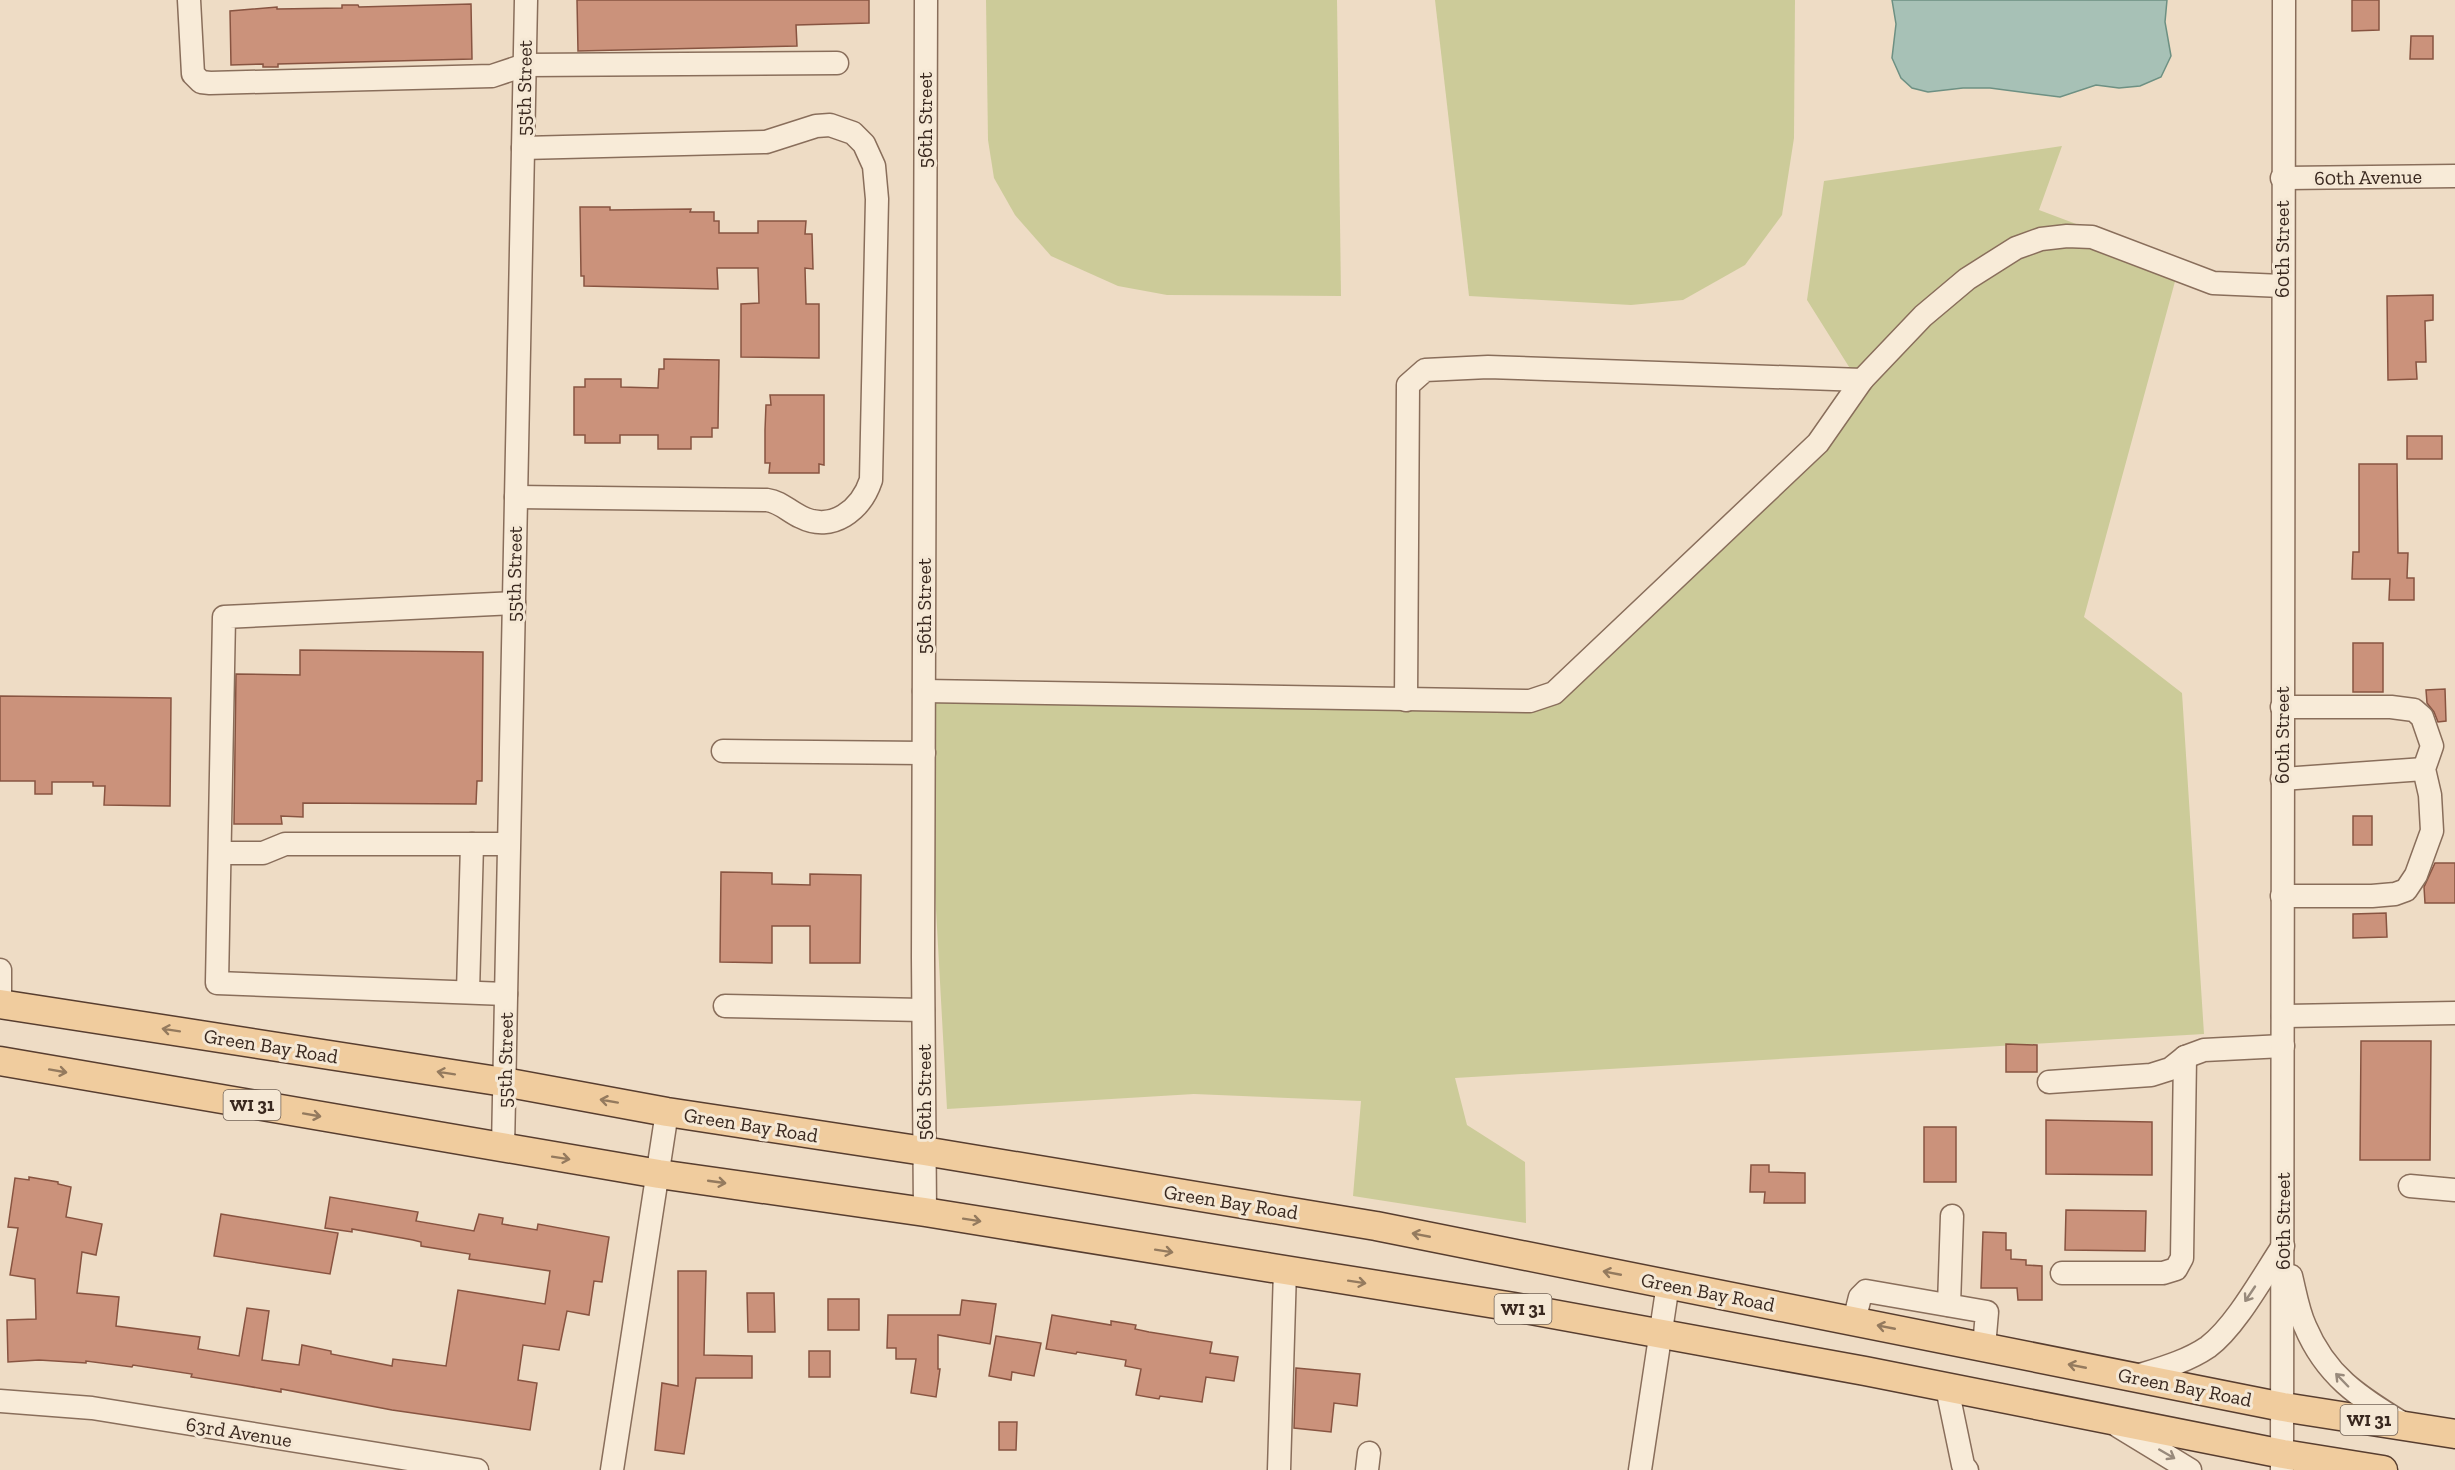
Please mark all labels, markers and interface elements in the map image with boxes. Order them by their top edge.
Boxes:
street label: 55th Street [511,39,537,136]
street label: 56th Street [913,71,937,168]
street label: 60th Avenue [2314,164,2422,190]
street label: 60th Street [2270,200,2294,298]
street label: 55th Street [501,525,527,622]
street label: 56th Street [912,557,936,654]
street label: 60th Street [2270,686,2294,784]
street label: 55th Street [492,1011,518,1108]
street label: Green Bay Road [202,1024,340,1068]
one-way arrow [161,1025,181,1036]
street label: 56th Street [912,1043,936,1140]
one-way arrow [47,1066,67,1077]
one-way arrow [437,1067,457,1078]
road number: WI 31 [224,1090,280,1120]
one-way arrow [600,1095,620,1106]
street label: Green Bay Road [682,1103,820,1147]
one-way arrow [302,1110,321,1121]
one-way arrow [551,1152,571,1163]
street label: 60th Street [2271,1172,2295,1270]
one-way arrow [706,1177,726,1188]
street label: Green Bay Road [1162,1180,1300,1224]
one-way arrow [961,1214,981,1225]
one-way arrow [1412,1229,1431,1240]
one-way arrow [1154,1245,1174,1256]
one-way arrow [1603,1267,1622,1278]
street label: Green Bay Road [1639,1267,1777,1317]
one-way arrow [1346,1277,1366,1288]
one-way arrow [2244,1286,2256,1302]
road number: WI 31 [1494,1294,1552,1324]
one-way arrow [1876,1321,1896,1332]
one-way arrow [2068,1360,2087,1371]
street label: Green Bay Road [2116,1362,2254,1412]
one-way arrow [2334,1373,2349,1388]
road number: WI 31 [2340,1405,2398,1435]
street label: 63rd Avenue [184,1412,294,1452]
one-way arrow [2158,1449,2175,1461]

